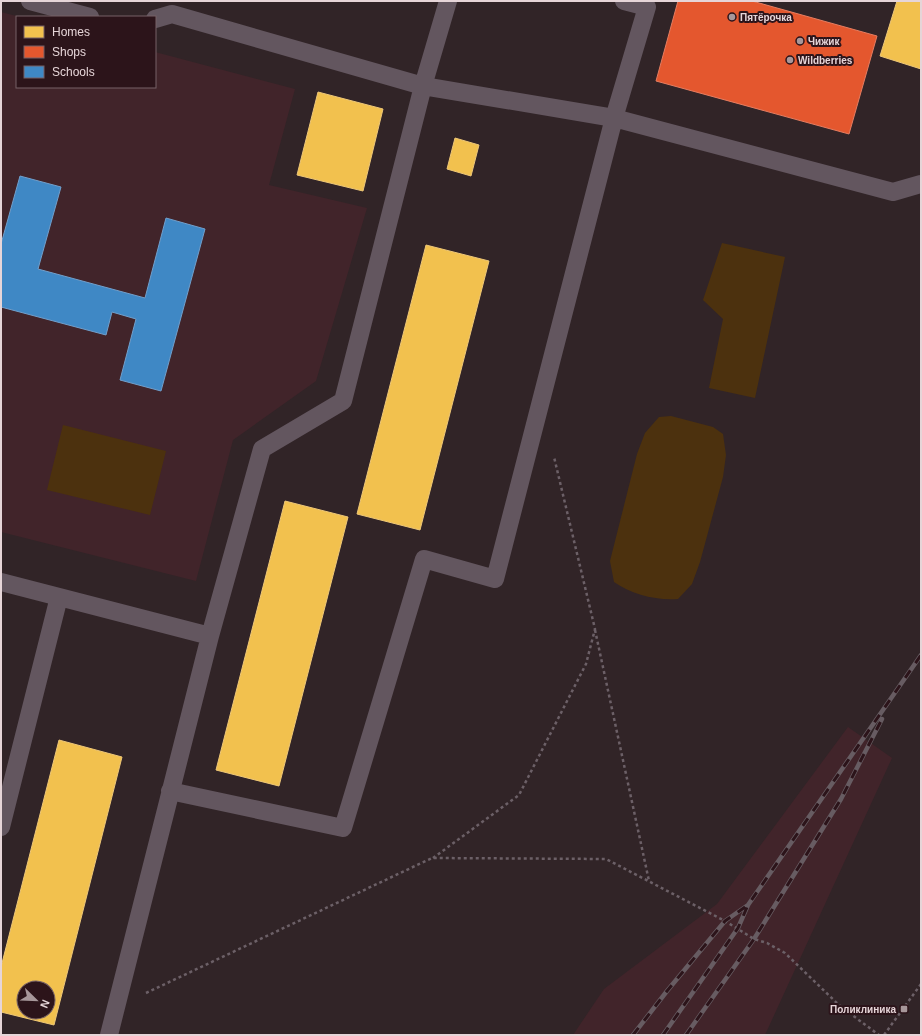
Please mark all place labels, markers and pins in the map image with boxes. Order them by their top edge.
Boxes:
marker: Пятёрочка [727,12,737,22]
place label: Пятёрочка [740,12,792,23]
marker: Чижик [795,36,805,46]
place label: Чижик [808,36,840,47]
marker: Wildberries [785,55,795,65]
place label: Wildberries [798,55,853,66]
place label: Поликлиника [830,1004,896,1015]
marker: Поликлиника [899,1004,909,1014]

